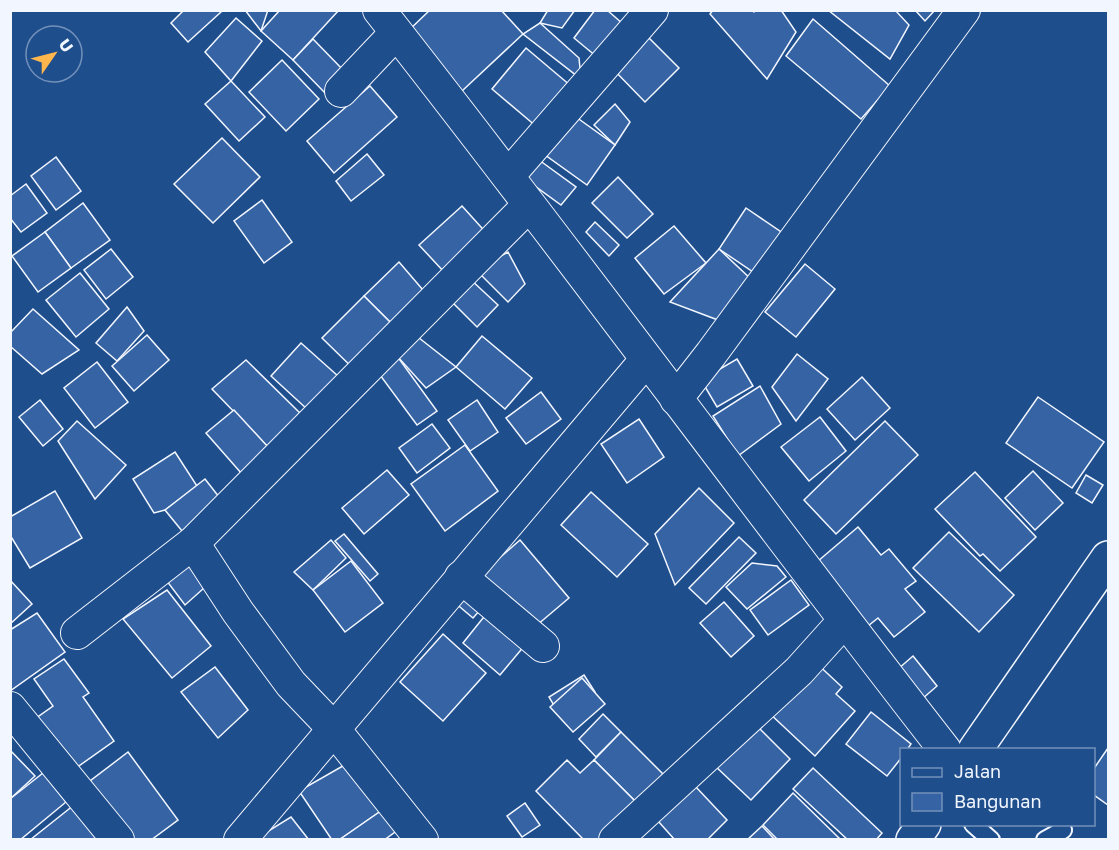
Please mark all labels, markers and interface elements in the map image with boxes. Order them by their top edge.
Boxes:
north arrow [24,24,84,84]
text: U [55,35,78,56]
legend [900,748,1095,826]
text: Jalan [954,760,1001,782]
text: Bangunan [954,790,1042,812]

